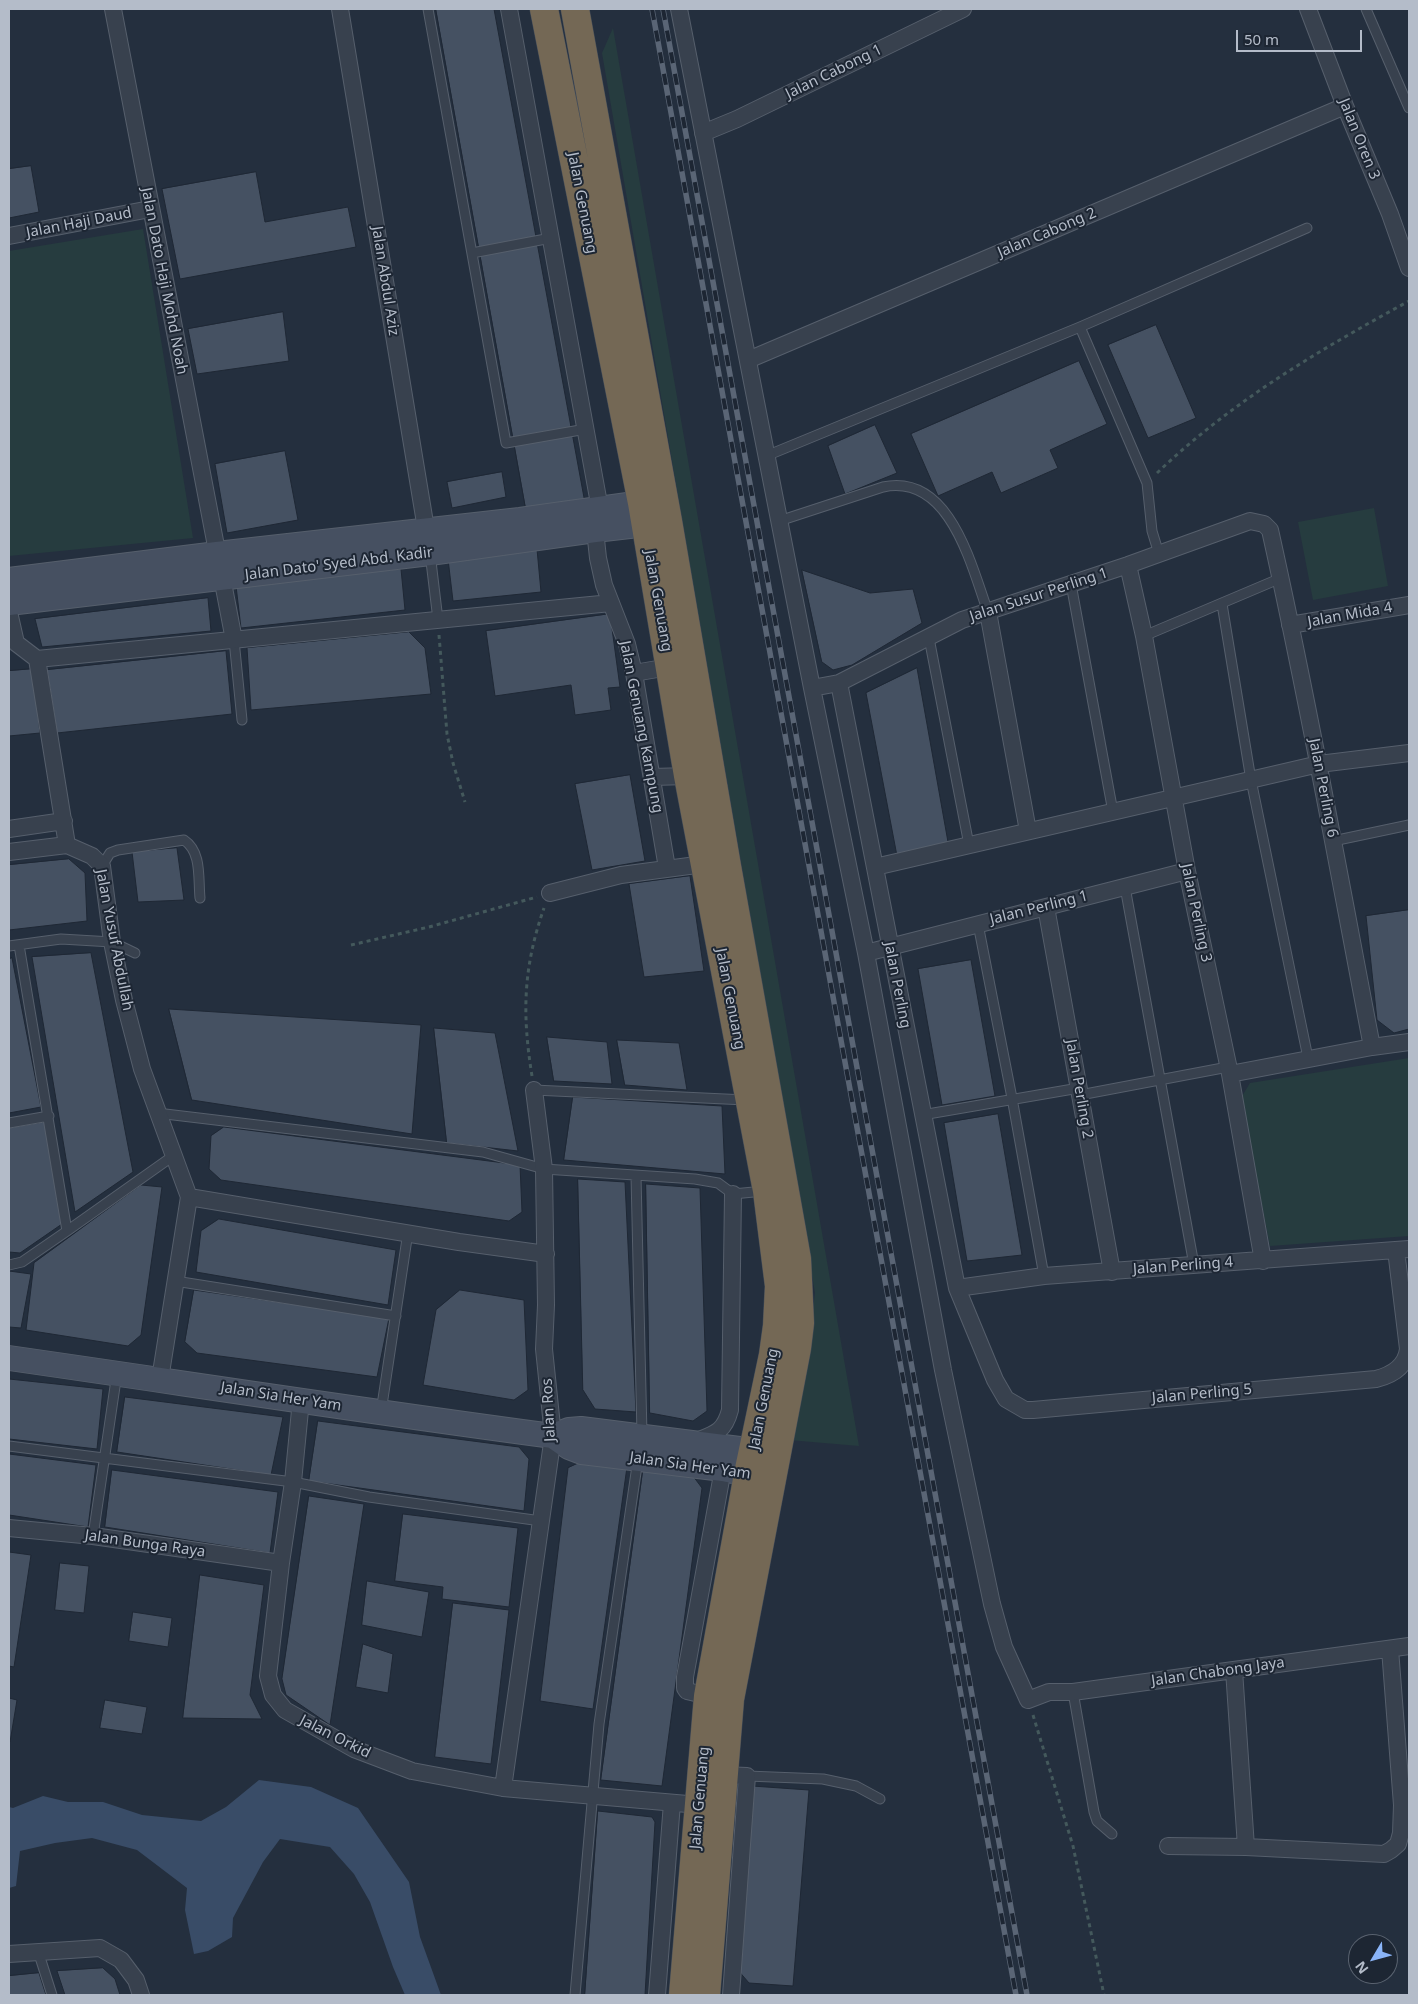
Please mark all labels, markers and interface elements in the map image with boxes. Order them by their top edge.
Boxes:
scale bar [1238,20,1364,52]
text: 50 m [1244,29,1279,49]
street label: Jalan Cabong 1 [783,41,885,103]
street label: Jalan Oren 3 [1335,96,1383,182]
street label: Jalan Genuang [563,151,601,255]
street label: Jalan Dato Haji Mohd Noah [137,186,191,376]
street label: Jalan Haji Daud [25,204,133,242]
street label: Jalan Cabong 2 [995,204,1099,262]
street label: Jalan Abdul Aziz [367,225,403,337]
street label: Jalan Dato' Syed Abd. Kadir [244,544,434,584]
street label: Jalan Genuang [640,549,676,653]
street label: Jalan Susur Perling 1 [968,564,1110,626]
street label: Jalan Mida 4 [1306,599,1394,631]
street label: Jalan Genuang Kampung [615,639,667,815]
street label: Jalan Perling 6 [1305,737,1341,839]
street label: Jalan Perling 3 [1177,862,1215,964]
street label: Jalan Yusuf Abdullah [91,868,137,1012]
street label: Jalan Perling 1 [988,887,1090,929]
street label: Jalan Perling [880,940,914,1030]
street label: Jalan Genuang [711,947,749,1051]
street label: Jalan Perling 2 [1061,1038,1097,1140]
street label: Jalan Perling 4 [1132,1254,1234,1278]
street label: Jalan Genuang [745,1347,783,1451]
street label: Jalan Ros [538,1378,560,1442]
street label: Jalan Sia Her Yam [219,1379,343,1415]
street label: Jalan Perling 5 [1151,1381,1253,1407]
street label: Jalan Sia Her Yam [628,1449,752,1483]
street label: Jalan Bunga Raya [84,1527,206,1561]
street label: Jalan Chabong Jaya [1150,1654,1286,1690]
street label: Jalan Orkid [297,1712,373,1762]
street label: Jalan Genuang [687,1746,713,1850]
north arrow [1348,1934,1398,1984]
text: N [1350,1957,1372,1978]

